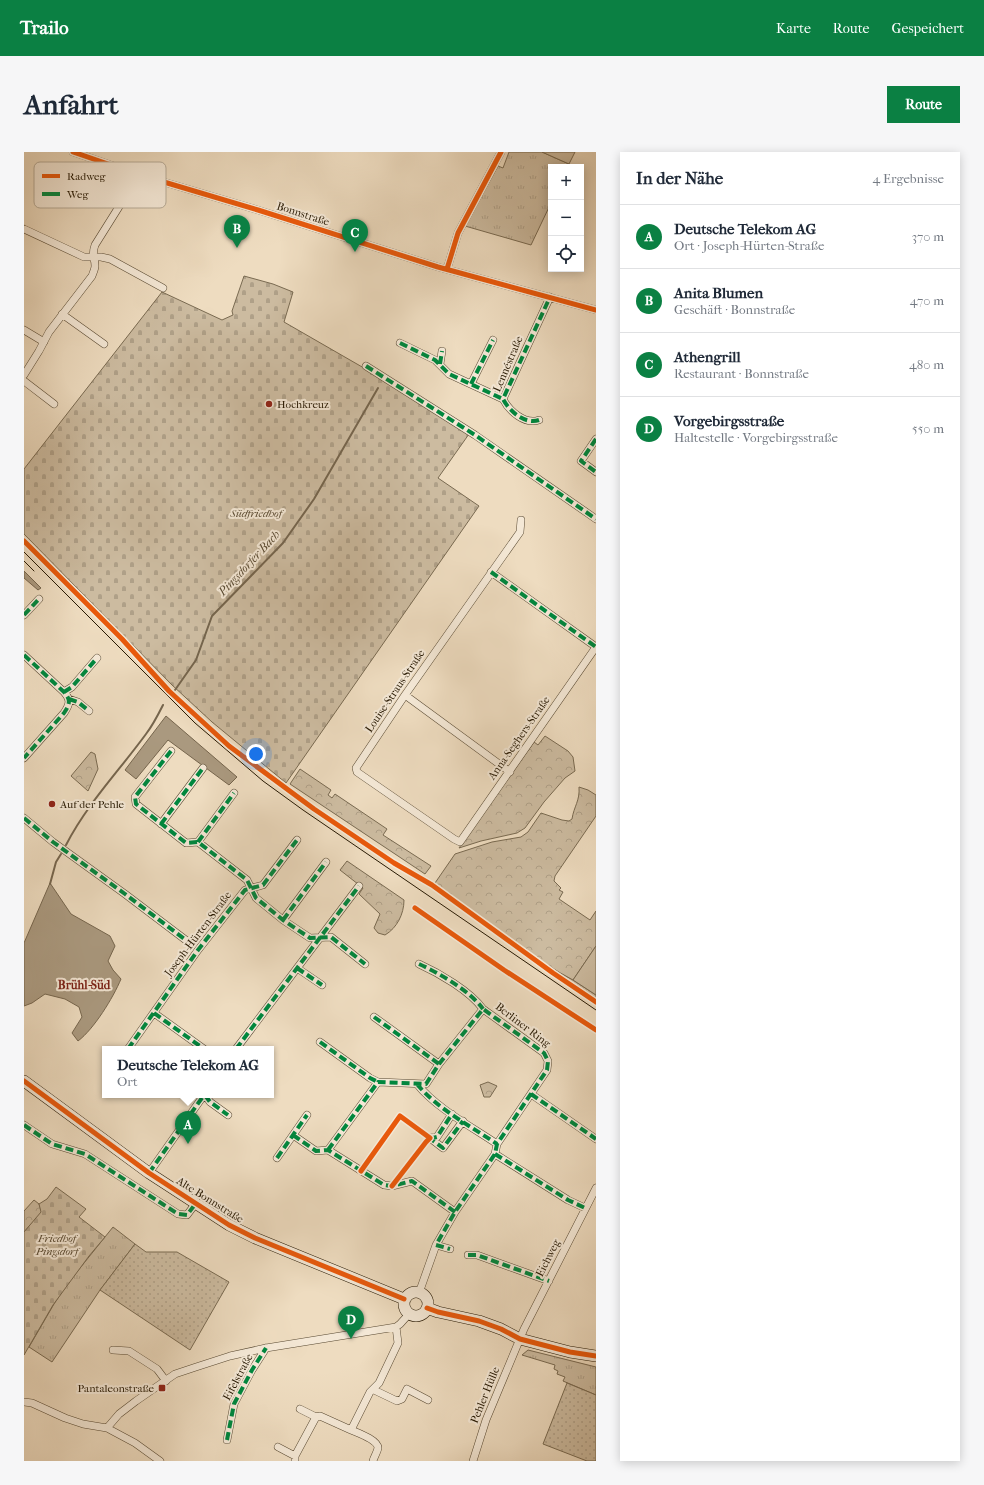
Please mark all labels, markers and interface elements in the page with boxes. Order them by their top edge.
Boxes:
text: Trailo [20,17,69,39]
text: Karte [776,20,811,37]
text: Route [833,20,870,37]
text: Gespeichert [892,20,964,37]
button: Route [887,86,960,123]
text: Anfahrt [24,88,118,121]
legend [34,162,166,208]
map controls [548,164,584,272]
button: + [548,164,584,200]
text: In der Nähe [636,168,723,188]
text: Radweg [67,170,106,183]
text: 4 Ergebnisse [873,171,944,186]
text: Weg [66,188,89,201]
street label: Bonnstraße [275,199,332,229]
button: − [548,200,584,236]
pin: B [224,215,250,248]
pin: C [342,219,368,252]
text: Deutsche Telekom AG [674,220,816,238]
text: A [645,229,653,244]
text: 370 m [912,229,944,244]
button: locate [548,236,584,272]
text: Ort · Joseph-Hürten-Straße [674,238,824,253]
text: Anita Blumen [674,284,763,302]
text: B [645,293,653,308]
text: 470 m [910,293,944,308]
text: Geschäft · Bonnstraße [674,302,795,317]
street label: Lennéstraße [490,334,526,394]
text: Athengrill [674,348,741,366]
text: C [645,357,653,372]
text: 480 m [909,357,944,372]
text: Restaurant · Bonnstraße [674,366,809,381]
place label: Hochkreuz [277,398,329,411]
marker: Hochkreuz [264,399,274,409]
text: Vorgebirgsstraße [674,412,784,430]
text: D [644,421,654,436]
text: 550 m [912,421,944,436]
text: Haltestelle · Vorgebirgsstraße [674,430,838,445]
park label: Südfriedhof [229,507,285,520]
water label: Pingsdorfer Bach [215,528,283,599]
street label: Louise-Straus-Straße [362,647,428,735]
street label: Anna-Seghers-Straße [485,693,553,783]
your location [246,744,266,764]
place label: Auf der Pehle [59,798,125,811]
marker: Auf der Pehle [47,799,57,809]
street label: Joseph-Hürten-Straße [161,889,234,980]
district label: Brühl-Süd [58,978,111,992]
street label: Berliner Ring [493,1000,553,1050]
popup [102,1046,274,1098]
text: Deutsche Telekom AG [117,1056,259,1074]
text: Ort [117,1074,138,1089]
pin: A [175,1111,201,1144]
street label: Alte Bonnstraße [173,1174,246,1226]
park label: Friedhof Pingsdorf [35,1232,81,1258]
street label: Eichweg [533,1237,563,1279]
pin: D [338,1306,364,1339]
street label: Eifelstraße [220,1351,256,1403]
street label: Pehler Hülle [468,1364,502,1425]
place label: Pantaleonstraße [78,1382,155,1395]
marker: Pantaleonstraße [157,1383,167,1393]

